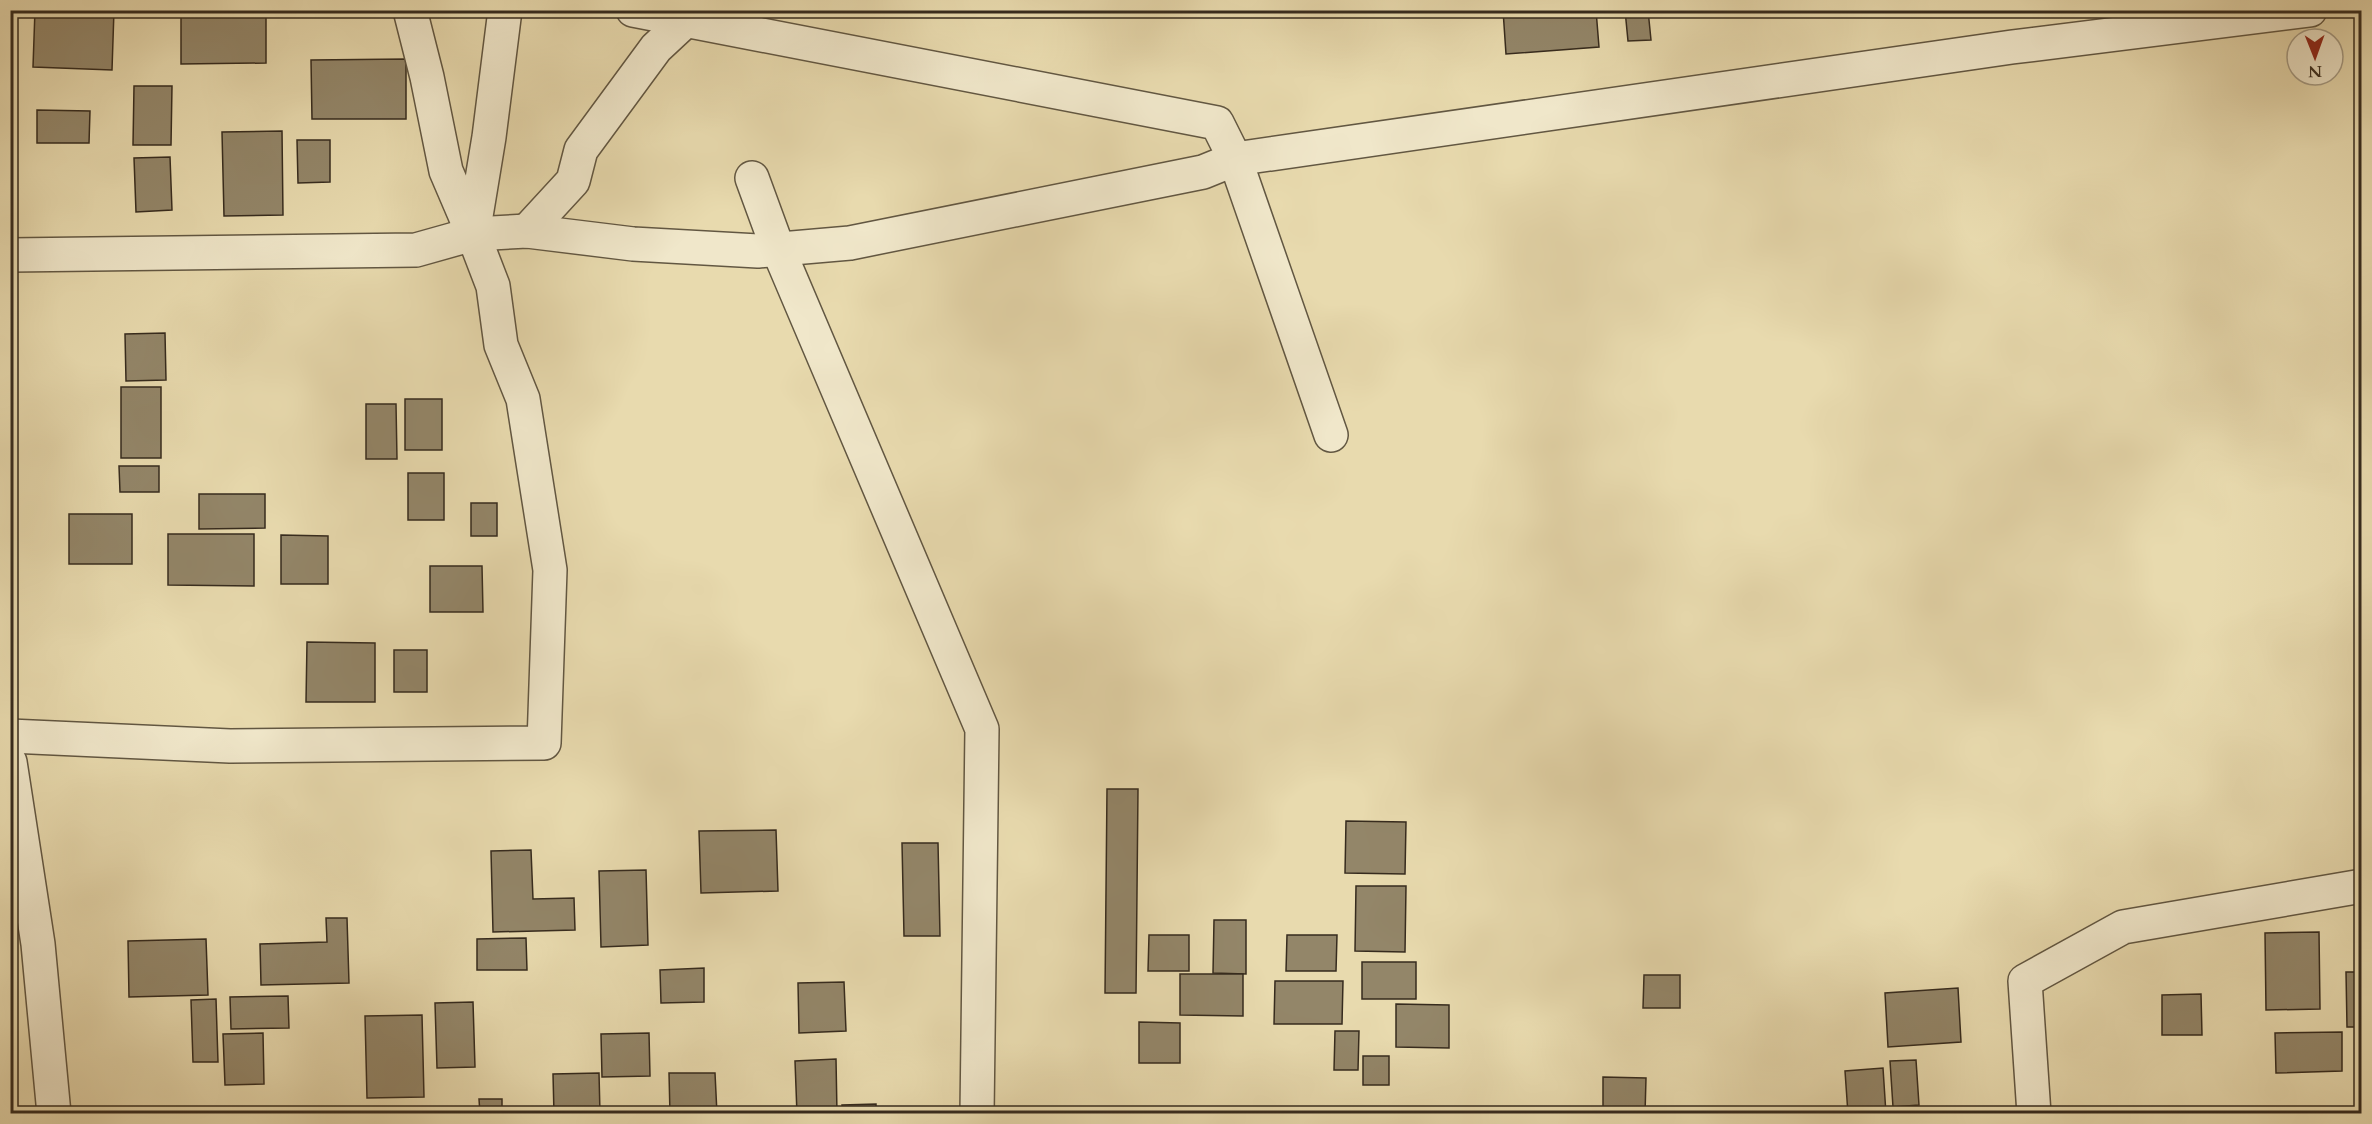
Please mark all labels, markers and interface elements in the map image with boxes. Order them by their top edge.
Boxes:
north arrow [2285,27,2345,87]
text: N [2308,60,2322,82]

